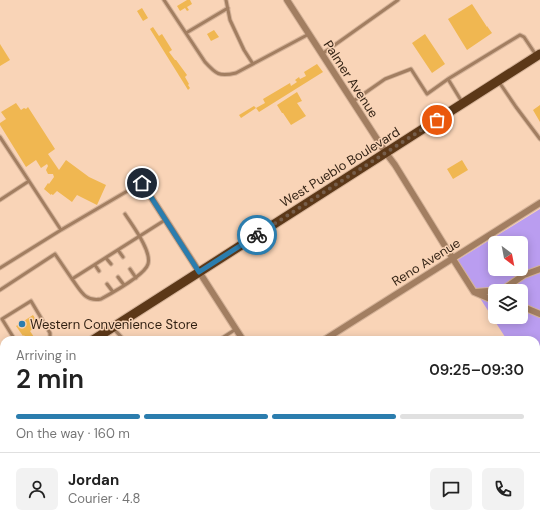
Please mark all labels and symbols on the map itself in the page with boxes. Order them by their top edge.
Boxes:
street label: Palmer Avenue [320,37,382,121]
pin [420,103,454,137]
street label: West Pueblo Boulevard [277,123,403,211]
pin [125,166,159,200]
courier [237,215,277,255]
street label: Reno Avenue [389,234,463,290]
north arrow [488,236,528,276]
place label: Western Convenience Store [30,316,198,333]
marker: Western Convenience Store [17,319,27,329]

